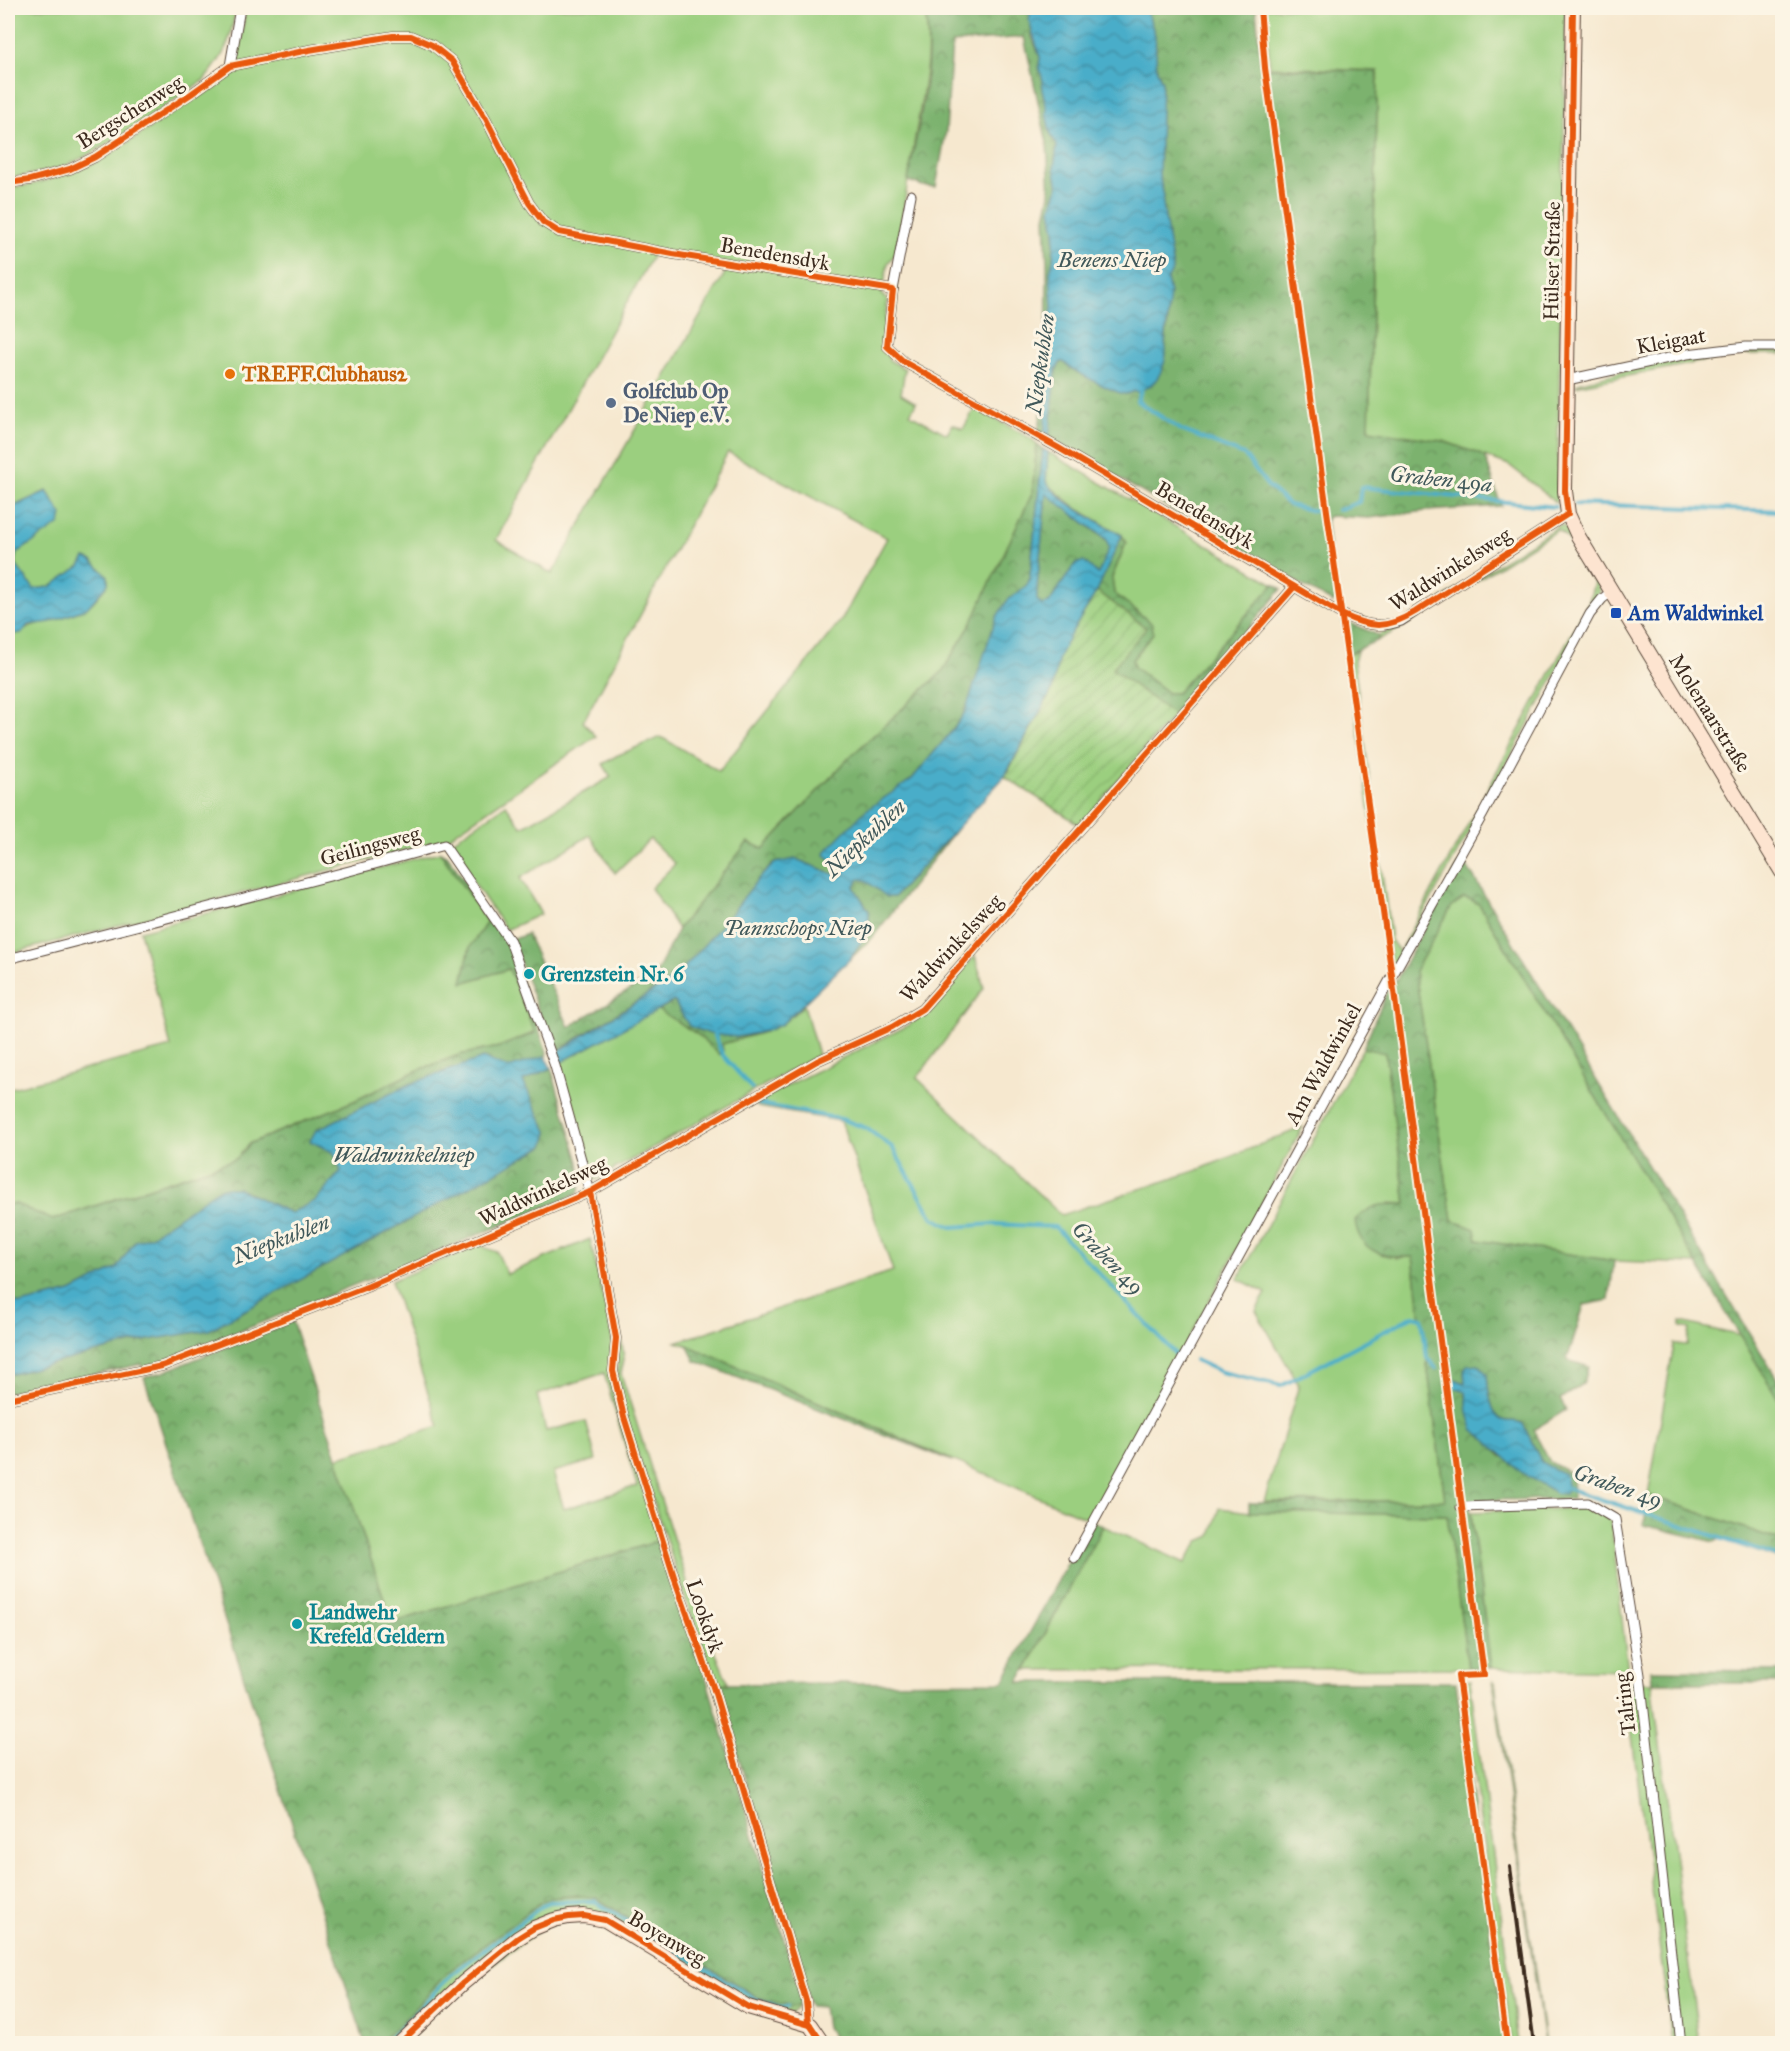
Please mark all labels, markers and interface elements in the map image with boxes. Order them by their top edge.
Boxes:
street label: Bergschenweg [72,69,188,155]
street label: Hülser Straße [1538,201,1566,321]
street label: Benedensdyk [718,232,832,276]
water label: Benens Niep [1057,246,1167,273]
water label: Niepkuhlen [1019,311,1060,418]
street label: Kleigaat [1634,322,1708,360]
place label: TREFF.Clubhaus2 [241,361,408,387]
marker: TREFF.Clubhaus2 [223,367,237,381]
place label: Golfclub Op De Niep e.V. [623,378,729,428]
marker: Golfclub Op De Niep e.V. [604,396,618,410]
water label: Graben 49a [1388,460,1494,498]
street label: Benedensdyk [1151,475,1259,555]
street label: Waldwinkelsweg [1384,521,1516,617]
place label: Am Waldwinkel [1626,600,1764,626]
marker: Am Waldwinkel [1609,606,1623,620]
street label: Molenaarstraße [1663,649,1757,777]
water label: Niepkuhlen [817,793,912,884]
street label: Geilingsweg [317,820,423,872]
street label: Waldwinkelsweg [894,888,1008,1008]
water label: Pannschops Niep [724,914,872,941]
place label: Grenzstein Nr. 6 [541,961,685,987]
marker: Grenzstein Nr. 6 [522,967,536,981]
street label: Am Waldwinkel [1278,998,1367,1130]
water label: Waldwinkelniep [333,1141,475,1168]
street label: Waldwinkelsweg [475,1150,611,1232]
water label: Niepkuhlen [227,1208,334,1270]
water label: Graben 49 [1066,1215,1150,1301]
water label: Graben 49 [1570,1458,1666,1514]
street label: Lookdyk [680,1576,730,1657]
place label: Landwehr Krefeld Geldern [309,1599,446,1649]
marker: Landwehr Krefeld Geldern [290,1617,304,1631]
street label: Talring [1608,1671,1642,1737]
street label: Boyenweg [623,1905,711,1971]

